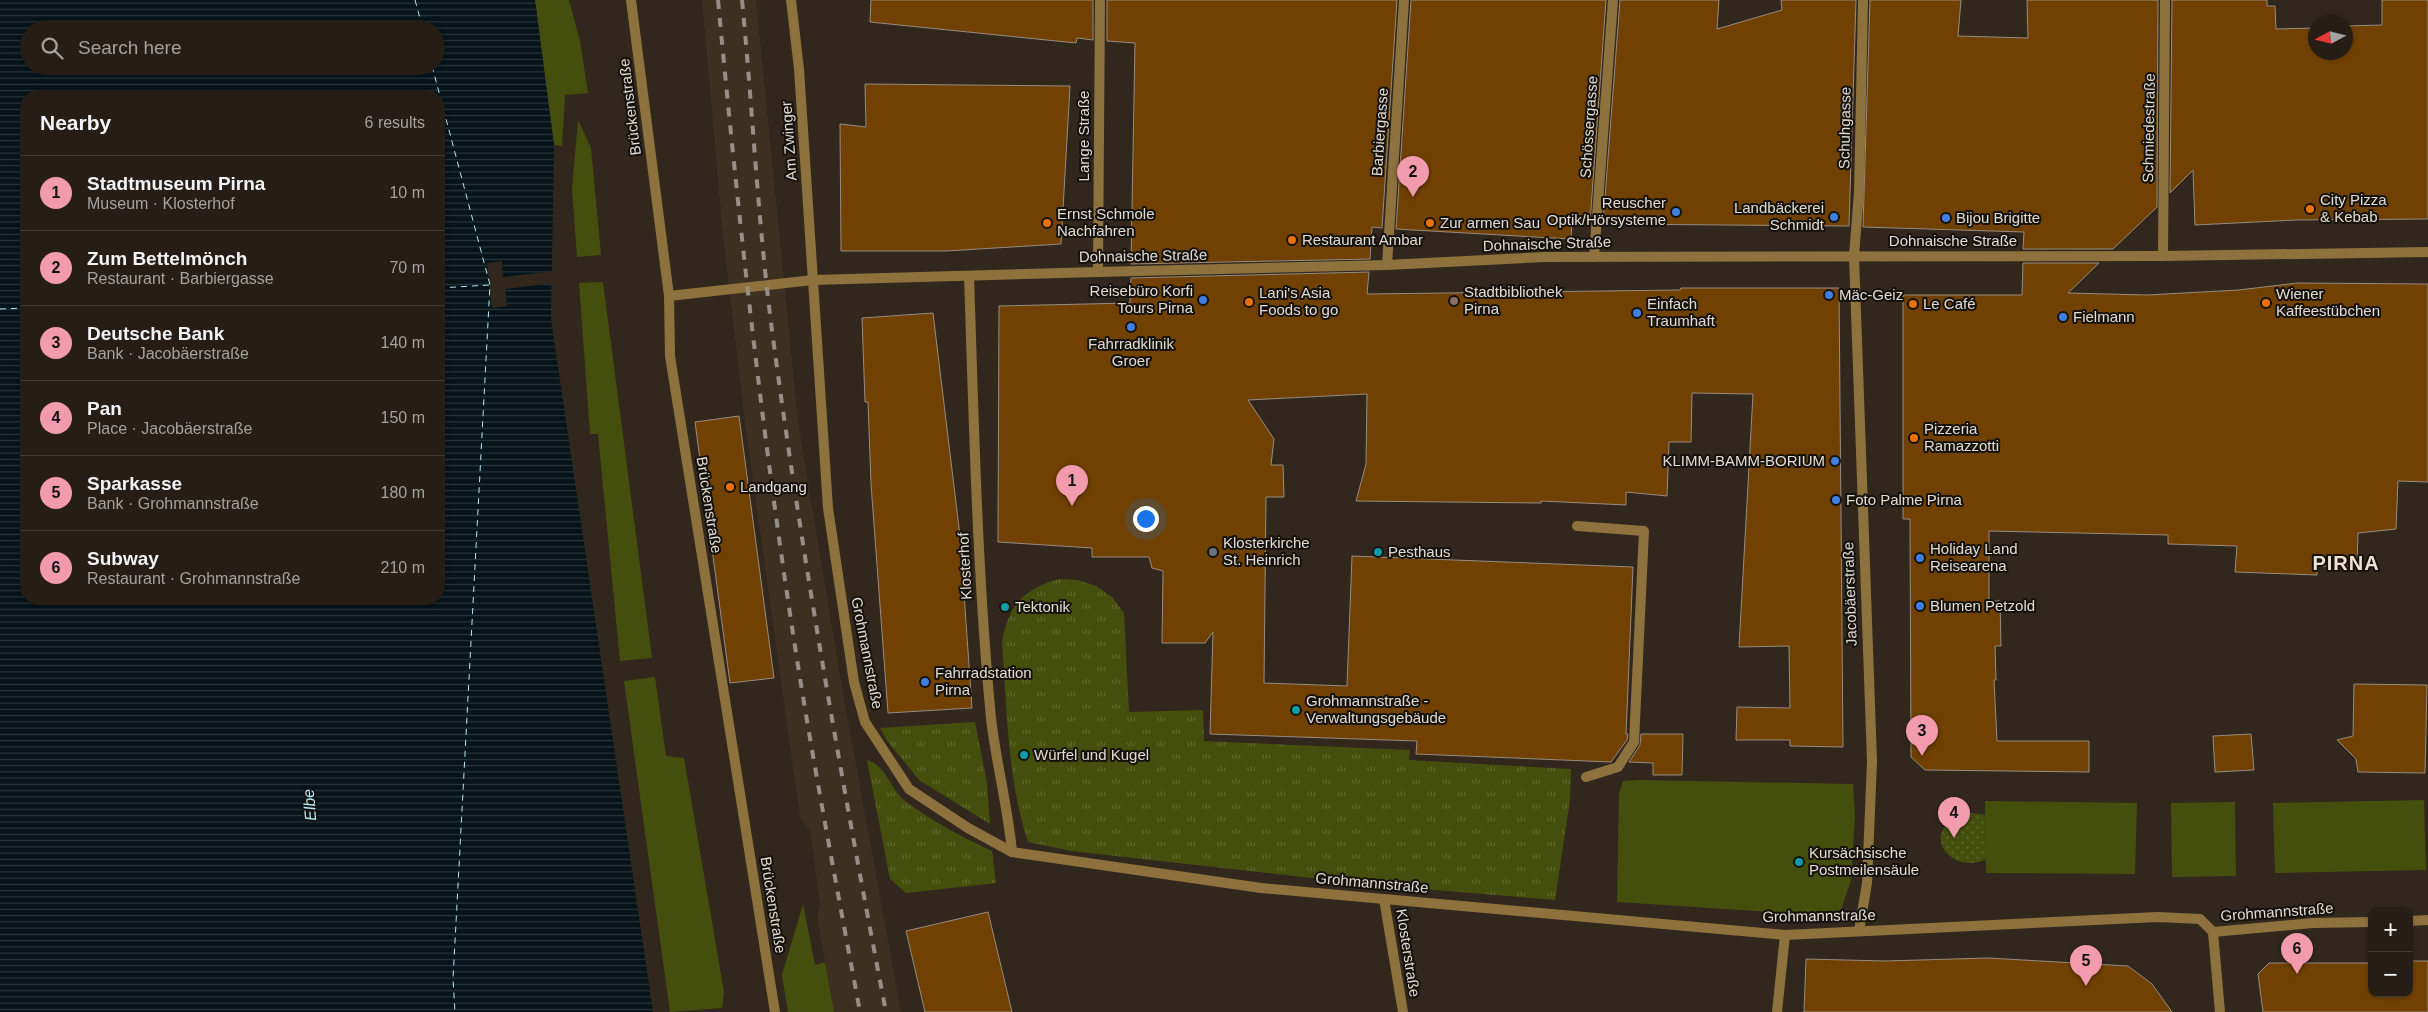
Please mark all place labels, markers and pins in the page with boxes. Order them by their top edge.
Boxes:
pin: 2 [1397,156,1429,197]
place label: City Pizza & Kebab [2320,191,2387,225]
place label: Reuscher Optik/Hörsysteme [1547,194,1666,228]
place label: Landbäckerei Schmidt [1734,199,1825,233]
marker: City Pizza & Kebab [2304,203,2316,215]
place label: Ernst Schmole Nachfahren [1057,205,1155,239]
marker: Reuscher Optik/Hörsysteme [1670,206,1682,218]
place label: Bijou Brigitte [1956,209,2040,226]
marker: Landbäckerei Schmidt [1828,211,1840,223]
marker: Bijou Brigitte [1940,212,1952,224]
place label: Zur armen Sau [1440,214,1540,231]
marker: Ernst Schmole Nachfahren [1041,217,1053,229]
marker: Zur armen Sau [1424,217,1436,229]
place label: Restaurant Ambar [1302,231,1423,248]
marker: Restaurant Ambar [1286,234,1298,246]
place label: Reisebüro Korfi Tours Pirna [1090,282,1194,316]
place label: Stadtbibliothek Pirna [1464,283,1563,317]
place label: Lani's Asia Foods to go [1259,284,1338,318]
place label: Wiener Kaffeestübchen [2276,285,2380,319]
place label: Mäc-Geiz [1839,286,1903,303]
marker: Mäc-Geiz [1823,289,1835,301]
marker: Reisebüro Korfi Tours Pirna [1197,294,1209,306]
marker: Stadtbibliothek Pirna [1448,295,1460,307]
place label: Einfach Traumhaft [1647,295,1716,329]
place label: Le Café [1923,295,1976,312]
marker: Lani's Asia Foods to go [1243,296,1255,308]
marker: Wiener Kaffeestübchen [2260,297,2272,309]
marker: Le Café [1907,298,1919,310]
marker: Einfach Traumhaft [1631,307,1643,319]
place label: Fielmann [2073,308,2135,325]
marker: Fielmann [2057,311,2069,323]
marker: Fahrradklinik Groer [1125,321,1137,333]
place label: Fahrradklinik Groer [1088,335,1174,369]
place label: Pizzeria Ramazzotti [1924,420,1999,454]
marker: Pizzeria Ramazzotti [1908,432,1920,444]
place label: KLIMM-BAMM-BORIUM [1663,452,1825,469]
marker: KLIMM-BAMM-BORIUM [1829,455,1841,467]
pin: 1 [1056,465,1088,506]
place label: Landgang [740,478,807,495]
marker: Landgang [724,481,736,493]
place label: Foto Palme Pirna [1846,491,1963,508]
marker: Foto Palme Pirna [1830,494,1842,506]
place label: Klosterkirche St. Heinrich [1223,534,1310,568]
place label: Holiday Land Reisearena [1930,540,2018,574]
place label: Pesthaus [1388,543,1451,560]
marker: Klosterkirche St. Heinrich [1207,546,1219,558]
marker: Pesthaus [1372,546,1384,558]
marker: Holiday Land Reisearena [1914,552,1926,564]
place label: Blumen Petzold [1930,597,2035,614]
place label: Tektonik [1015,598,1071,615]
marker: Blumen Petzold [1914,600,1926,612]
marker: Tektonik [999,601,1011,613]
place label: Fahrradstation Pirna [935,664,1032,698]
marker: Fahrradstation Pirna [919,676,931,688]
place label: Grohmannstraße - Verwaltungsgebäude [1306,692,1446,726]
marker: Grohmannstraße - Verwaltungsgebäude [1290,704,1302,716]
pin: 3 [1906,715,1938,756]
place label: Würfel und Kugel [1034,746,1149,763]
marker: Würfel und Kugel [1018,749,1030,761]
pin: 4 [1938,797,1970,838]
place label: Kursächsische Postmeilensäule [1809,844,1919,878]
marker: Kursächsische Postmeilensäule [1793,856,1805,868]
pin: 6 [2281,933,2313,974]
pin: 5 [2070,945,2102,986]

